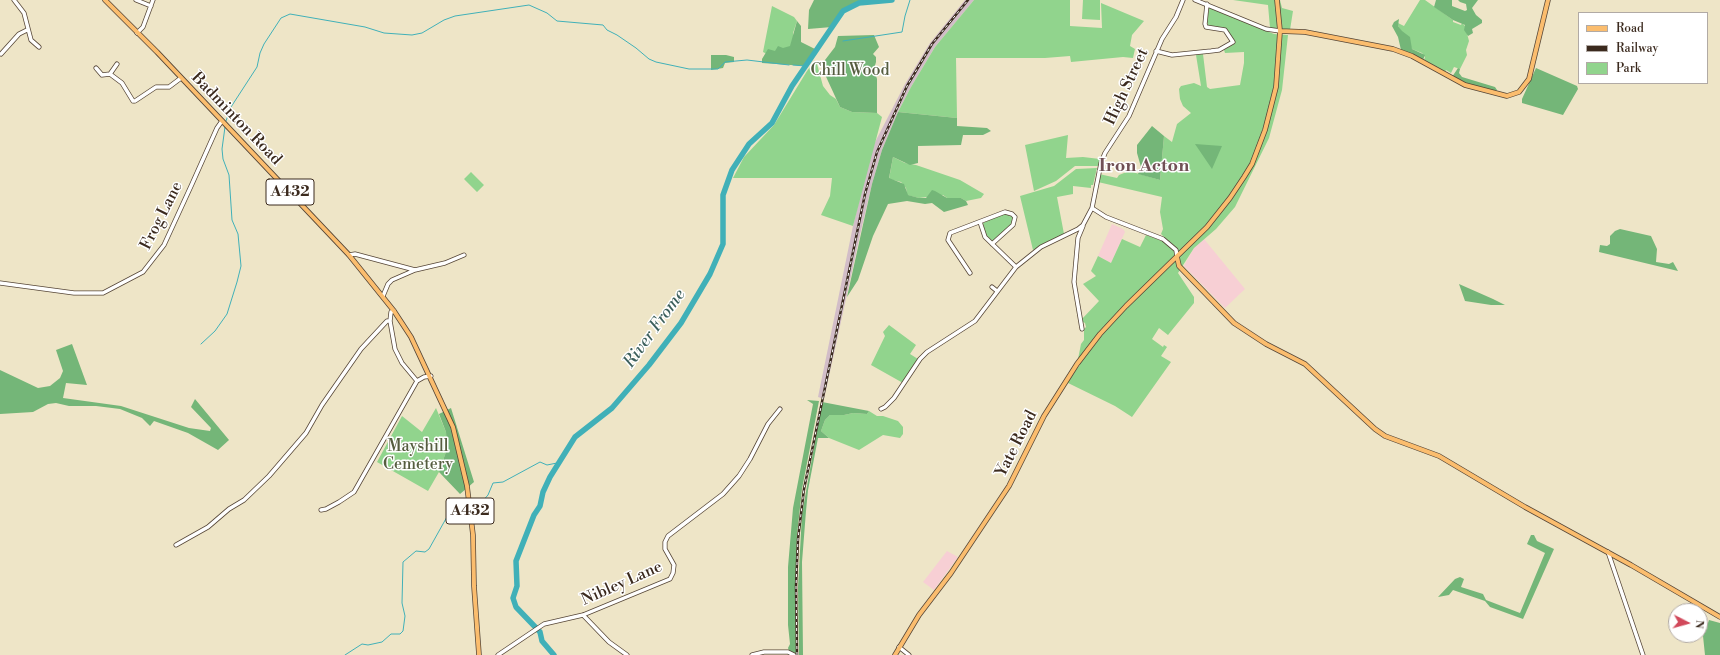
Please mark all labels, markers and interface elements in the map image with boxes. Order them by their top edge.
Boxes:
legend [1578,12,1708,84]
text: Road [1616,21,1644,36]
text: Railway [1616,41,1658,56]
street label: High Street [1101,45,1153,129]
park label: Chill Wood [810,61,890,81]
text: Park [1616,61,1641,76]
street label: Badminton Road [187,69,285,169]
district label: Iron Acton [1099,156,1189,178]
street label: Frog Lane [137,179,187,253]
road number: A432 [266,179,314,205]
water label: River Frome [620,286,690,372]
street label: Yate Road [992,408,1042,480]
park label: Mayshill Cemetery [383,437,453,475]
road number: A432 [446,498,494,524]
street label: Nibley Lane [579,558,665,610]
north arrow [1668,603,1708,643]
text: N [1692,619,1706,629]

